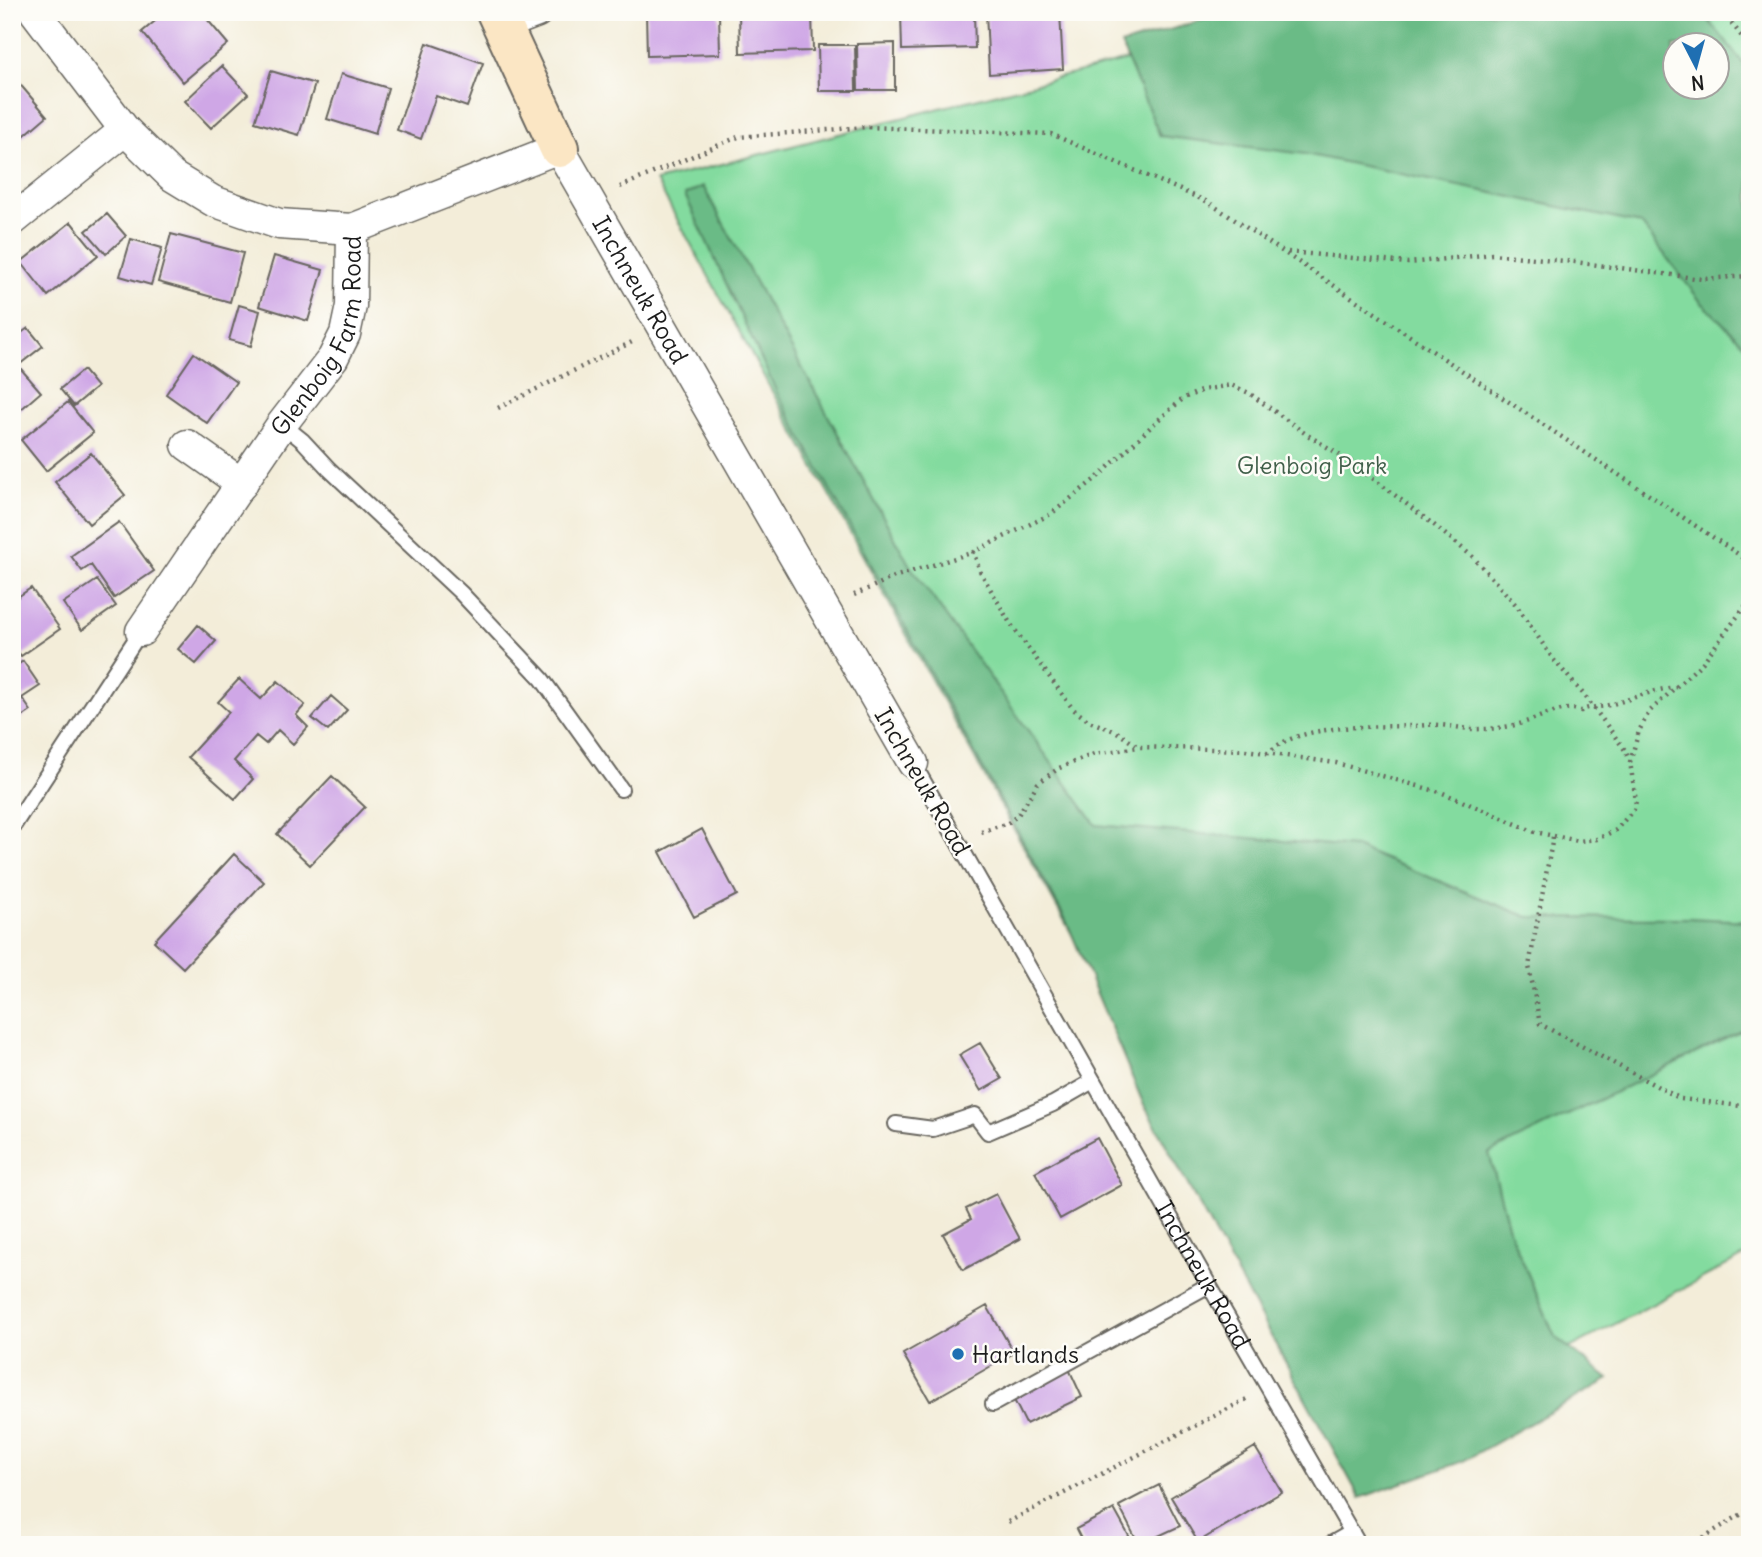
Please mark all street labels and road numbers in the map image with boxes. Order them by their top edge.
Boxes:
street label: Inchneuk Road [586,210,695,369]
street label: Glenboig Farm Road [264,235,367,441]
street label: Inchneuk Road [869,702,977,860]
street label: Inchneuk Road [1149,1195,1257,1354]

